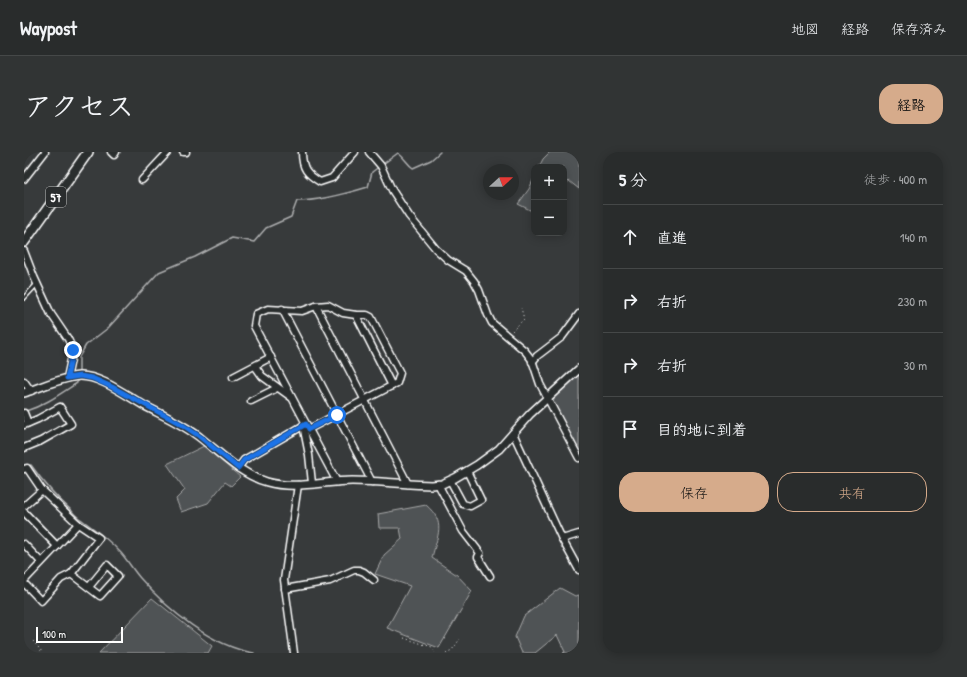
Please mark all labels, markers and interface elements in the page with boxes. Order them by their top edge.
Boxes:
text: Waypost [20,15,77,41]
text: 地図 [791,19,819,38]
text: 経路 [841,19,869,38]
text: 保存済み [891,19,947,38]
button: 経路 [879,84,943,124]
text: アクセス [24,87,134,125]
north arrow [483,164,519,200]
map controls [531,164,567,236]
button: + [531,164,567,200]
text: 5 分 [619,168,647,191]
text: 徒歩 · 400 m [864,170,927,188]
road number: 57 [46,187,66,207]
button: − [531,200,567,236]
icon: ahead [619,226,641,248]
text: 直進 [657,227,687,248]
text: 140 m [900,228,927,246]
icon: right [619,290,641,312]
text: 右折 [657,291,687,312]
text: 230 m [897,292,927,310]
route end [64,341,82,359]
icon: right [619,354,641,376]
text: 右折 [657,355,687,376]
text: 30 m [904,356,927,374]
route start [328,406,346,424]
icon: arrive [619,418,641,440]
text: 目的地に到着 [657,419,747,440]
button: 保存 [619,472,769,512]
button: 共有 [777,472,927,512]
scale bar [36,625,123,644]
text: 100 m [42,627,66,641]

